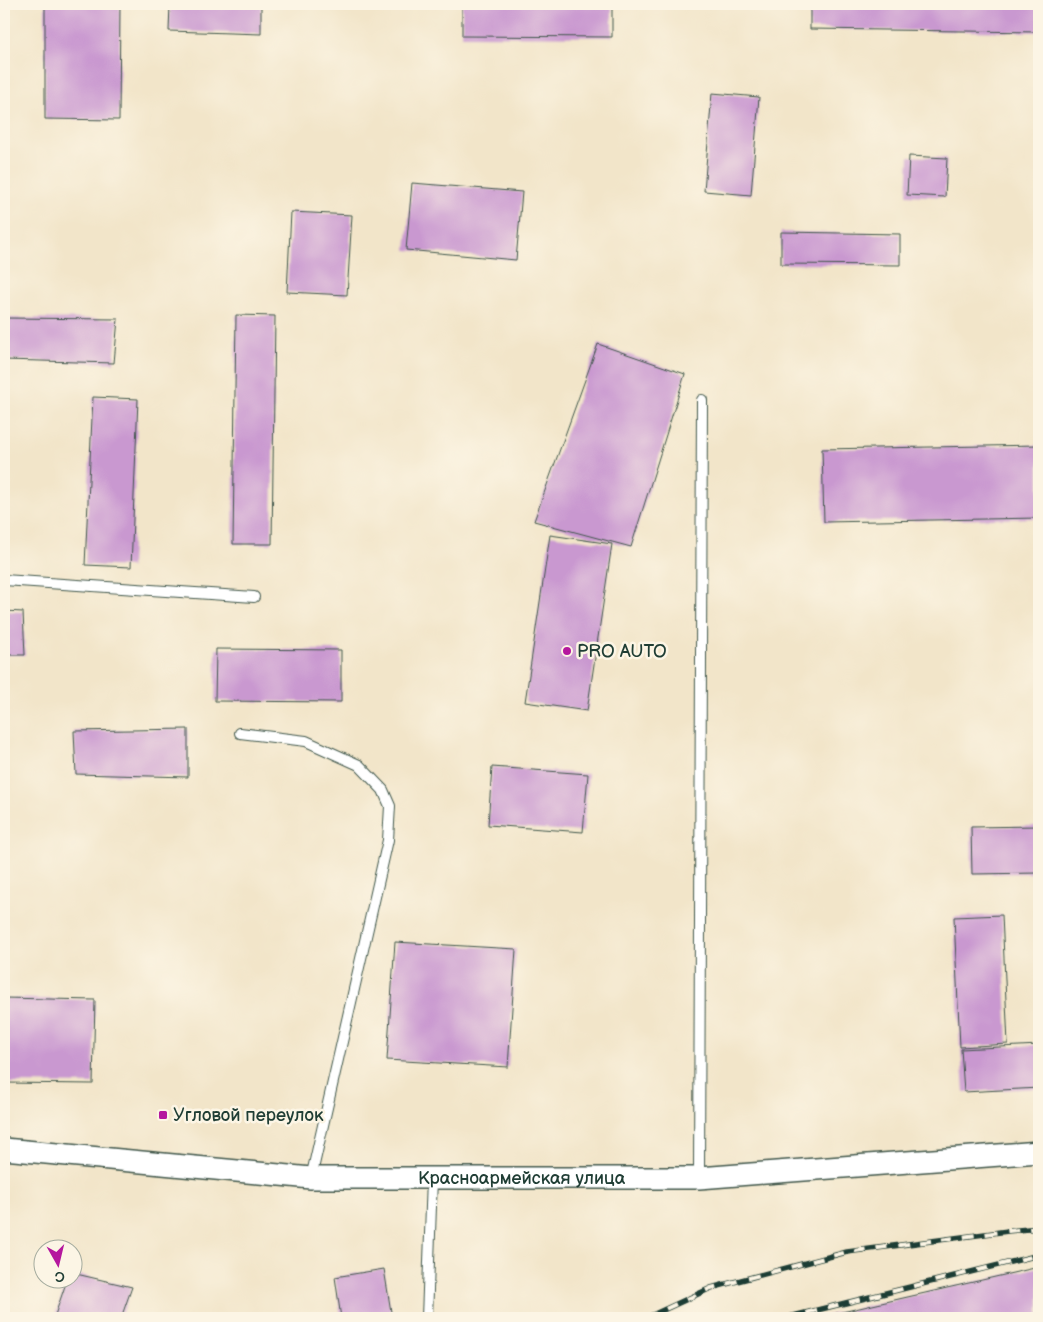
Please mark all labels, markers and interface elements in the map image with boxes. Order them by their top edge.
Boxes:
place label: PRO AUTO [577,641,667,662]
marker: PRO AUTO [561,645,573,657]
place label: Угловой переулок [173,1105,324,1126]
marker: Угловой переулок [157,1109,169,1121]
street label: Красноармейская улица [418,1168,626,1189]
north arrow [32,1240,82,1290]
text: С [53,1267,66,1286]

